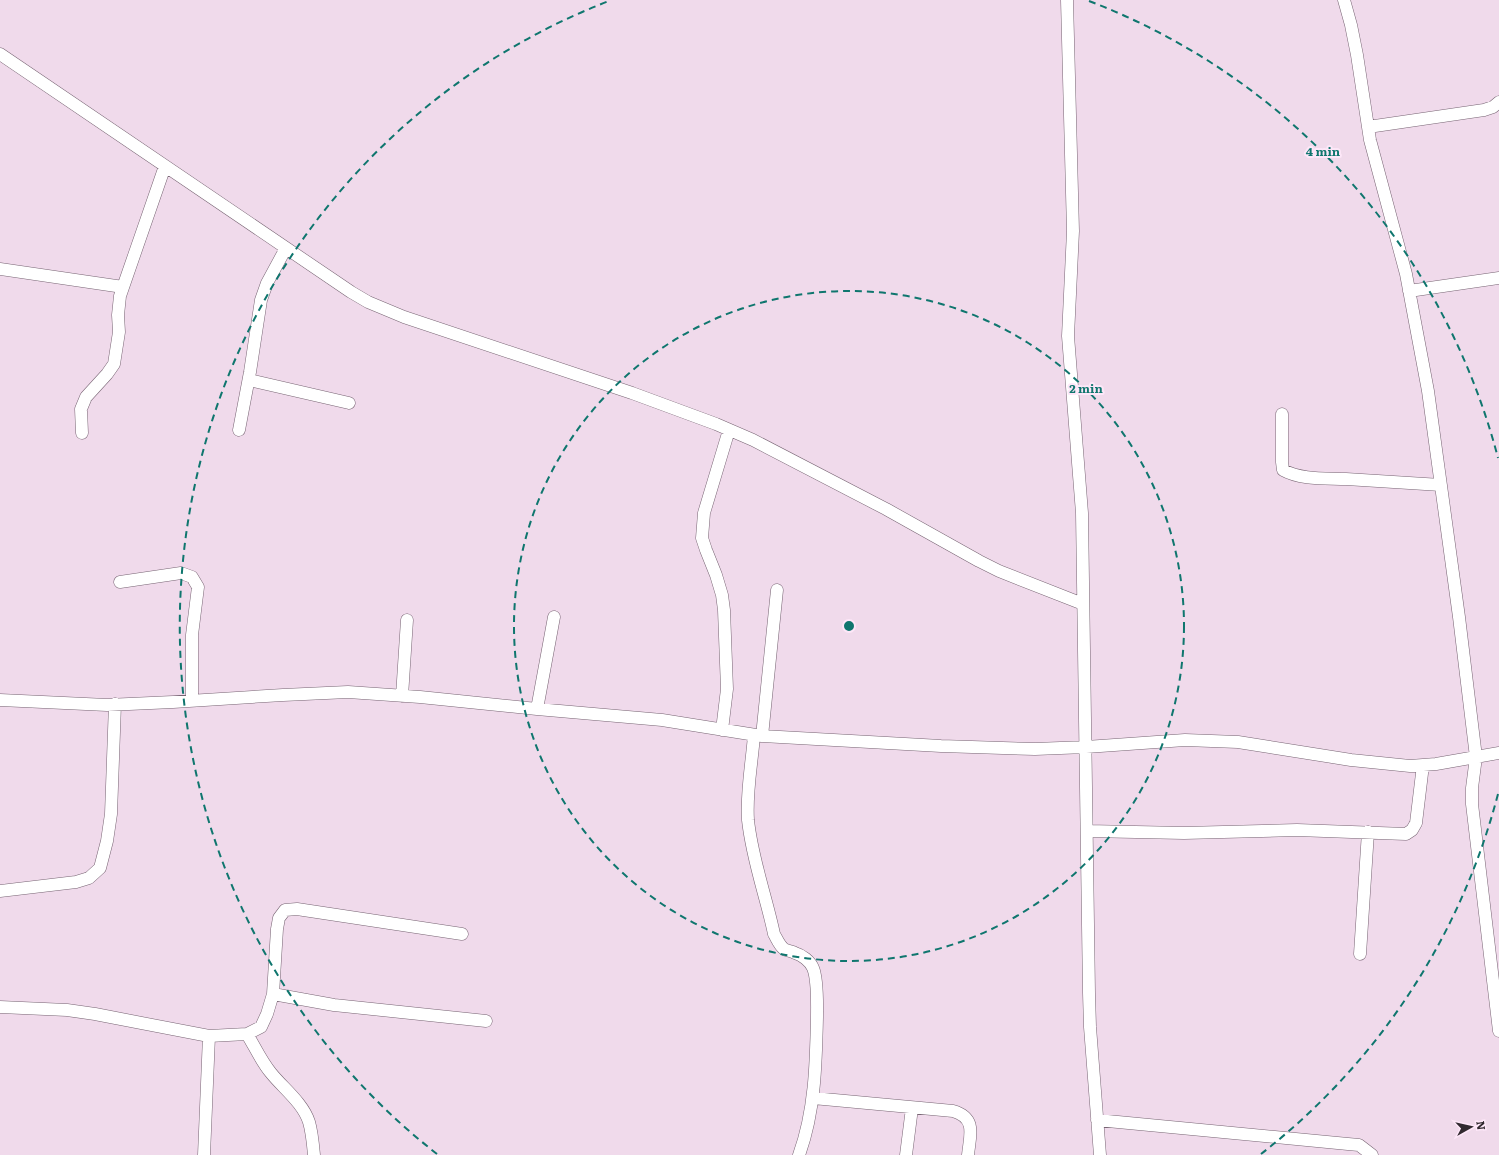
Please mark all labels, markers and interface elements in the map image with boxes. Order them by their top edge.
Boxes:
text: 4 min [1306,142,1341,160]
text: 2 min [1069,379,1103,397]
centre of rings [842,619,856,633]
north arrow [1451,1107,1491,1147]
text: N [1473,1120,1490,1131]

